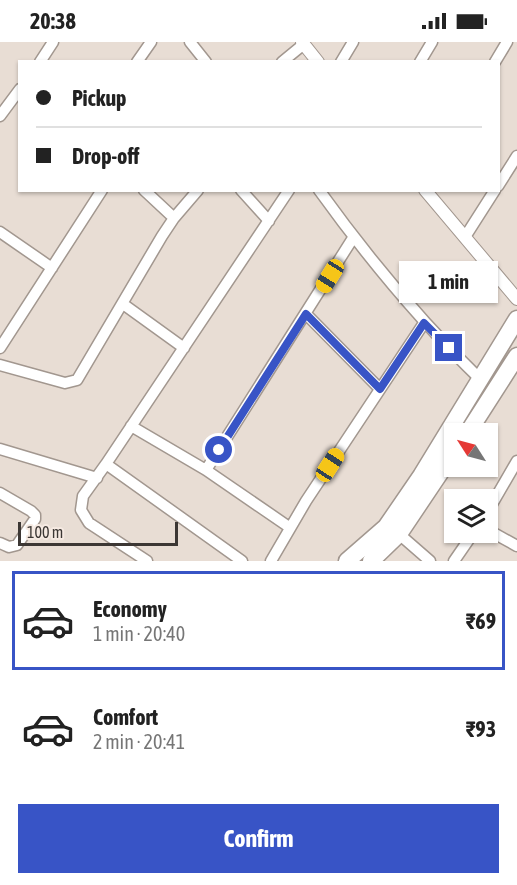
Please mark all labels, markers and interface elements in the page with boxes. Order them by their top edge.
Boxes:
text: 20:38 [30,8,76,34]
text: Pickup [72,85,127,111]
text: Drop-off [72,143,139,169]
car [313,256,347,296]
callout: 1 min [400,261,498,303]
text: 1 min [428,270,469,293]
route end [435,334,462,361]
north arrow [444,423,498,477]
map controls [444,423,498,543]
route start [205,436,232,463]
car [313,445,347,485]
button: layers [444,489,498,543]
scale bar [18,519,178,546]
text: 100 m [27,523,63,541]
icon: car [21,594,75,648]
text: Economy [93,596,167,622]
text: ₹69 [466,608,496,634]
text: 1 min · 20:40 [93,622,185,645]
icon: car [21,702,75,756]
text: Comfort [93,704,158,730]
text: ₹93 [466,716,496,742]
text: 2 min · 20:41 [93,730,185,753]
button: Confirm [18,804,499,873]

